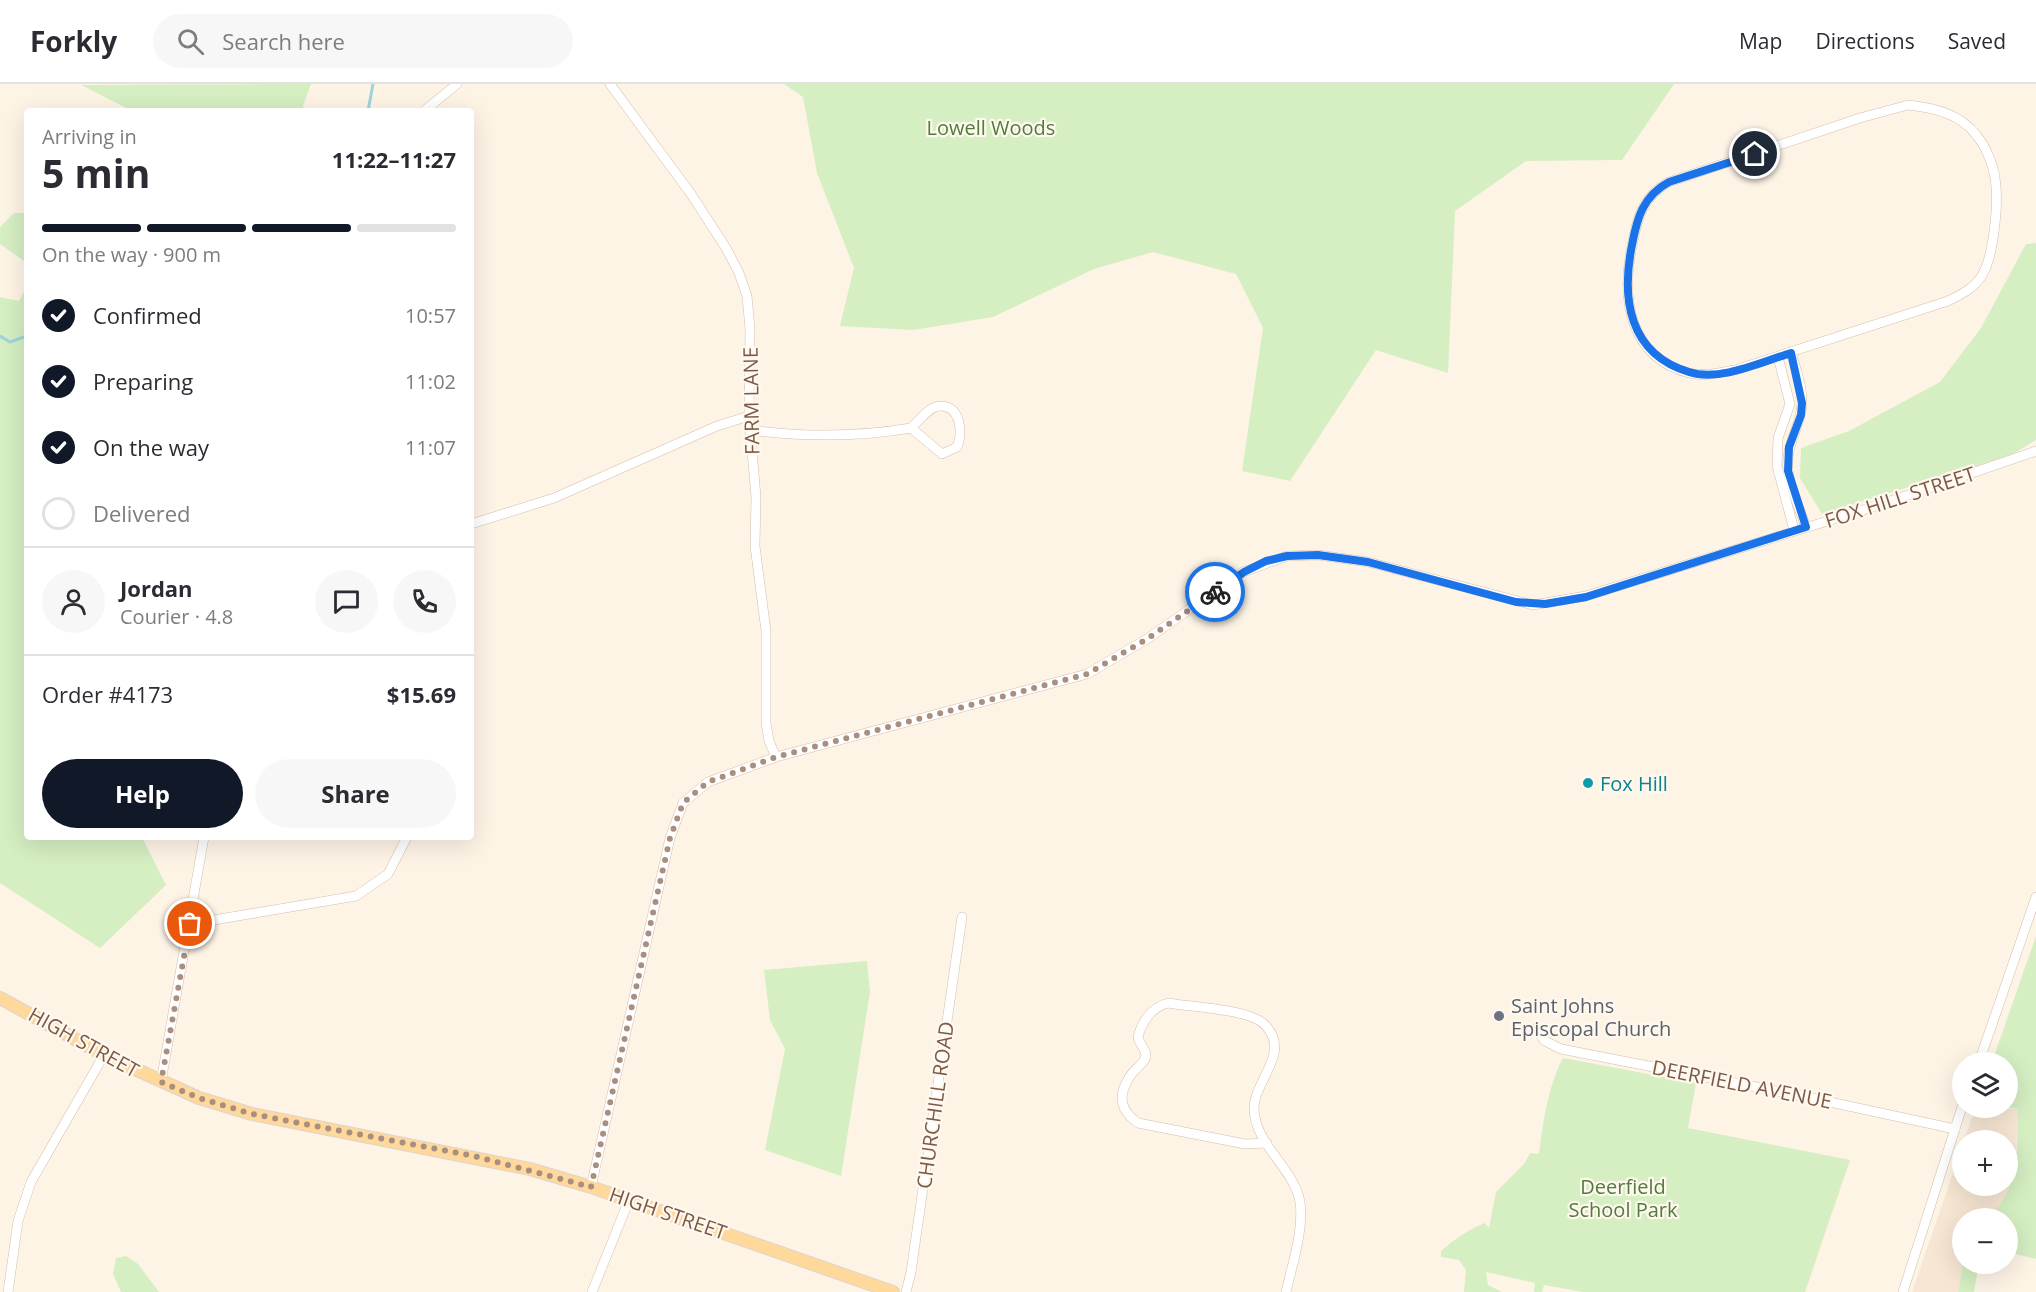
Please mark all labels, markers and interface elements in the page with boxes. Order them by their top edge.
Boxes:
search box [153,14,573,68]
text: Forkly [30,22,117,60]
icon: search [174,25,207,58]
text: Search here [222,26,345,56]
text: Map [1739,27,1782,55]
text: Directions [1815,27,1915,55]
text: Saved [1948,27,2006,55]
park label: Lowell Woods [927,114,1055,141]
text: Arriving in [42,123,137,150]
pin [1729,128,1780,179]
icon: home [1738,137,1771,170]
text: 11:22–11:27 [332,144,456,174]
text: 5 min [42,146,150,199]
text: On the way · 900 m [42,241,221,268]
icon: check [42,299,75,332]
text: Confirmed [93,300,202,330]
text: 10:57 [405,302,456,329]
street label: FARM LANE [737,347,765,455]
icon: check [42,365,75,398]
text: Preparing [93,366,193,396]
text: 11:02 [405,368,456,395]
icon: check [42,431,75,464]
text: On the way [93,432,209,462]
text: 11:07 [405,434,456,461]
street label: FOX HILL STREET [1821,460,1979,534]
text: Delivered [93,498,191,528]
courier [1185,562,1245,622]
button: person [42,570,105,633]
button: chat [315,570,378,633]
button: phone [393,570,456,633]
text: Jordan [120,573,193,603]
icon: bike [1199,576,1232,609]
text: Courier · 4.8 [120,603,233,630]
text: Order #4173 [42,679,173,709]
text: $15.69 [387,679,456,709]
button: Help [42,759,243,828]
button: Share [255,759,456,828]
place label: Fox Hill [1600,770,1668,797]
marker: Fox Hill [1581,776,1595,790]
pin [164,898,215,949]
icon: bag [173,907,206,940]
place label: Saint Johns Episcopal Church [1511,992,1671,1042]
street label: HIGH STREET [24,1001,144,1083]
marker: Saint Johns Episcopal Church [1492,1009,1506,1023]
street label: CHURCHILL ROAD [910,1020,960,1190]
map controls [1952,1052,2018,1274]
button: layers [1952,1052,2018,1118]
street label: DEERFIELD AVENUE [1650,1053,1834,1115]
button: + [1952,1130,2018,1196]
park label: Deerfield School Park [1569,1173,1678,1223]
street label: HIGH STREET [606,1180,730,1246]
button: − [1952,1208,2018,1274]

